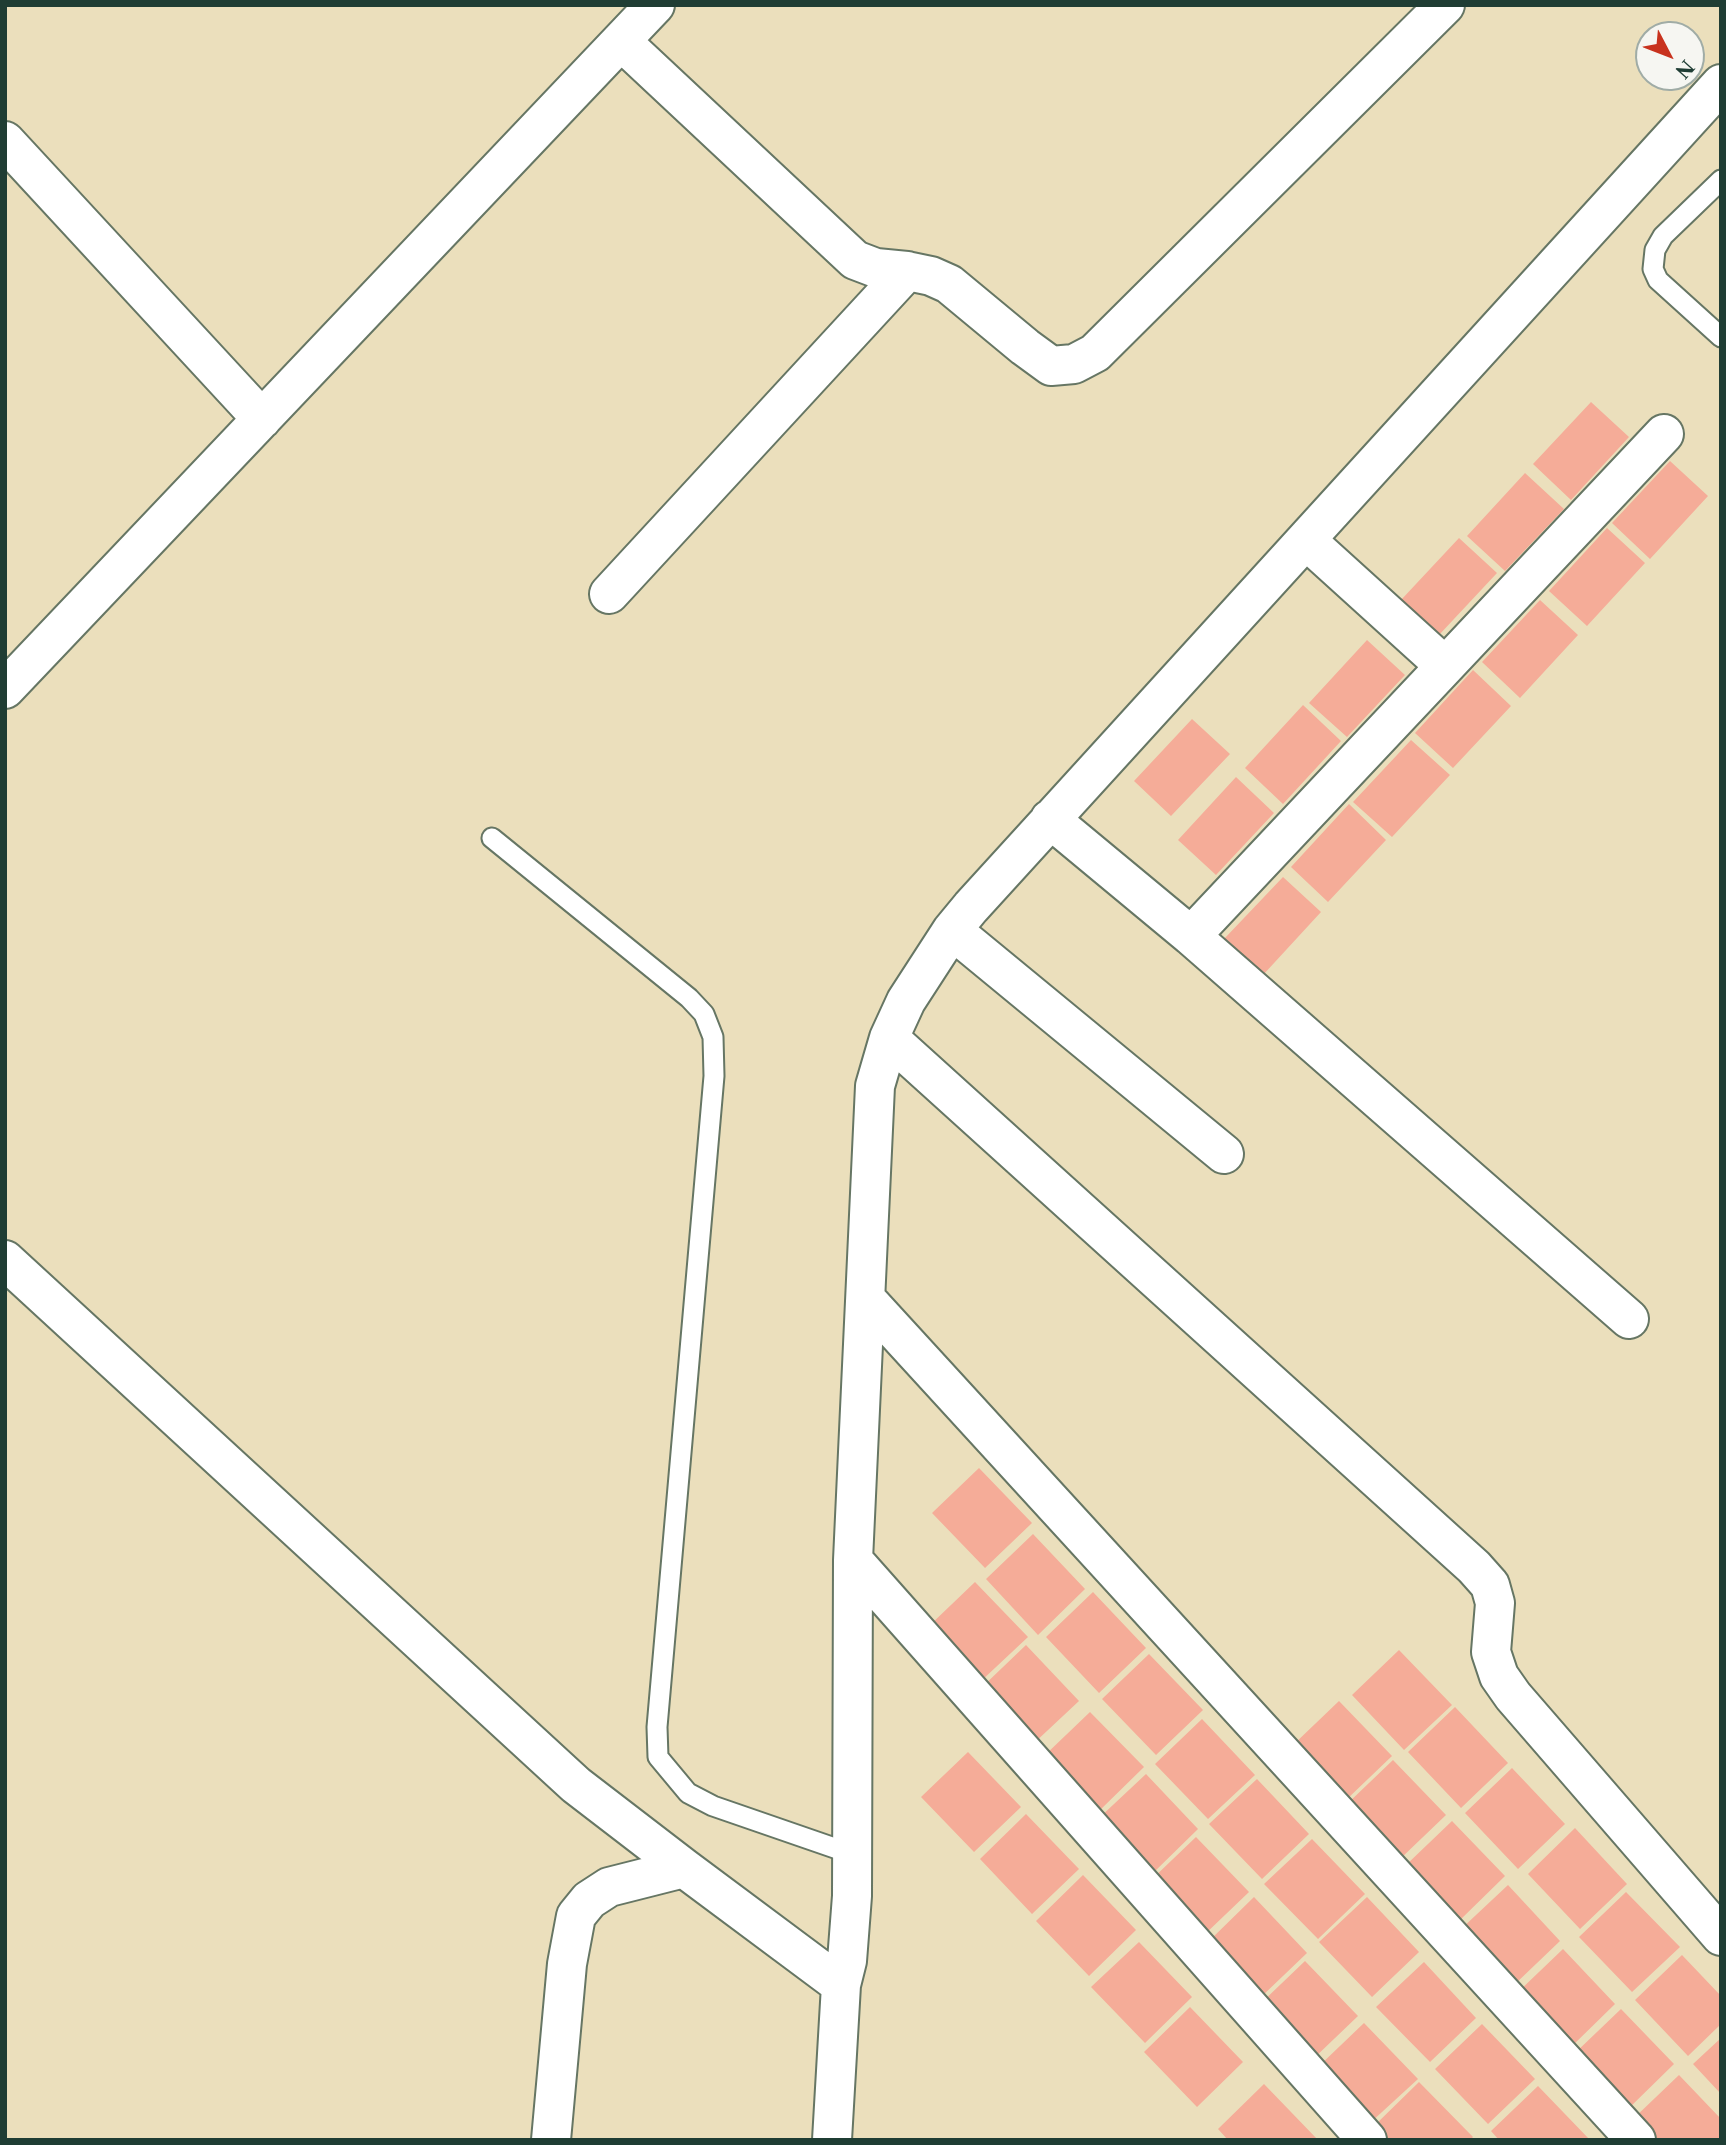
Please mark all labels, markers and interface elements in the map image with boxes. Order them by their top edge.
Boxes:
north arrow [1635,21,1705,91]
text: N [1670,55,1699,83]

